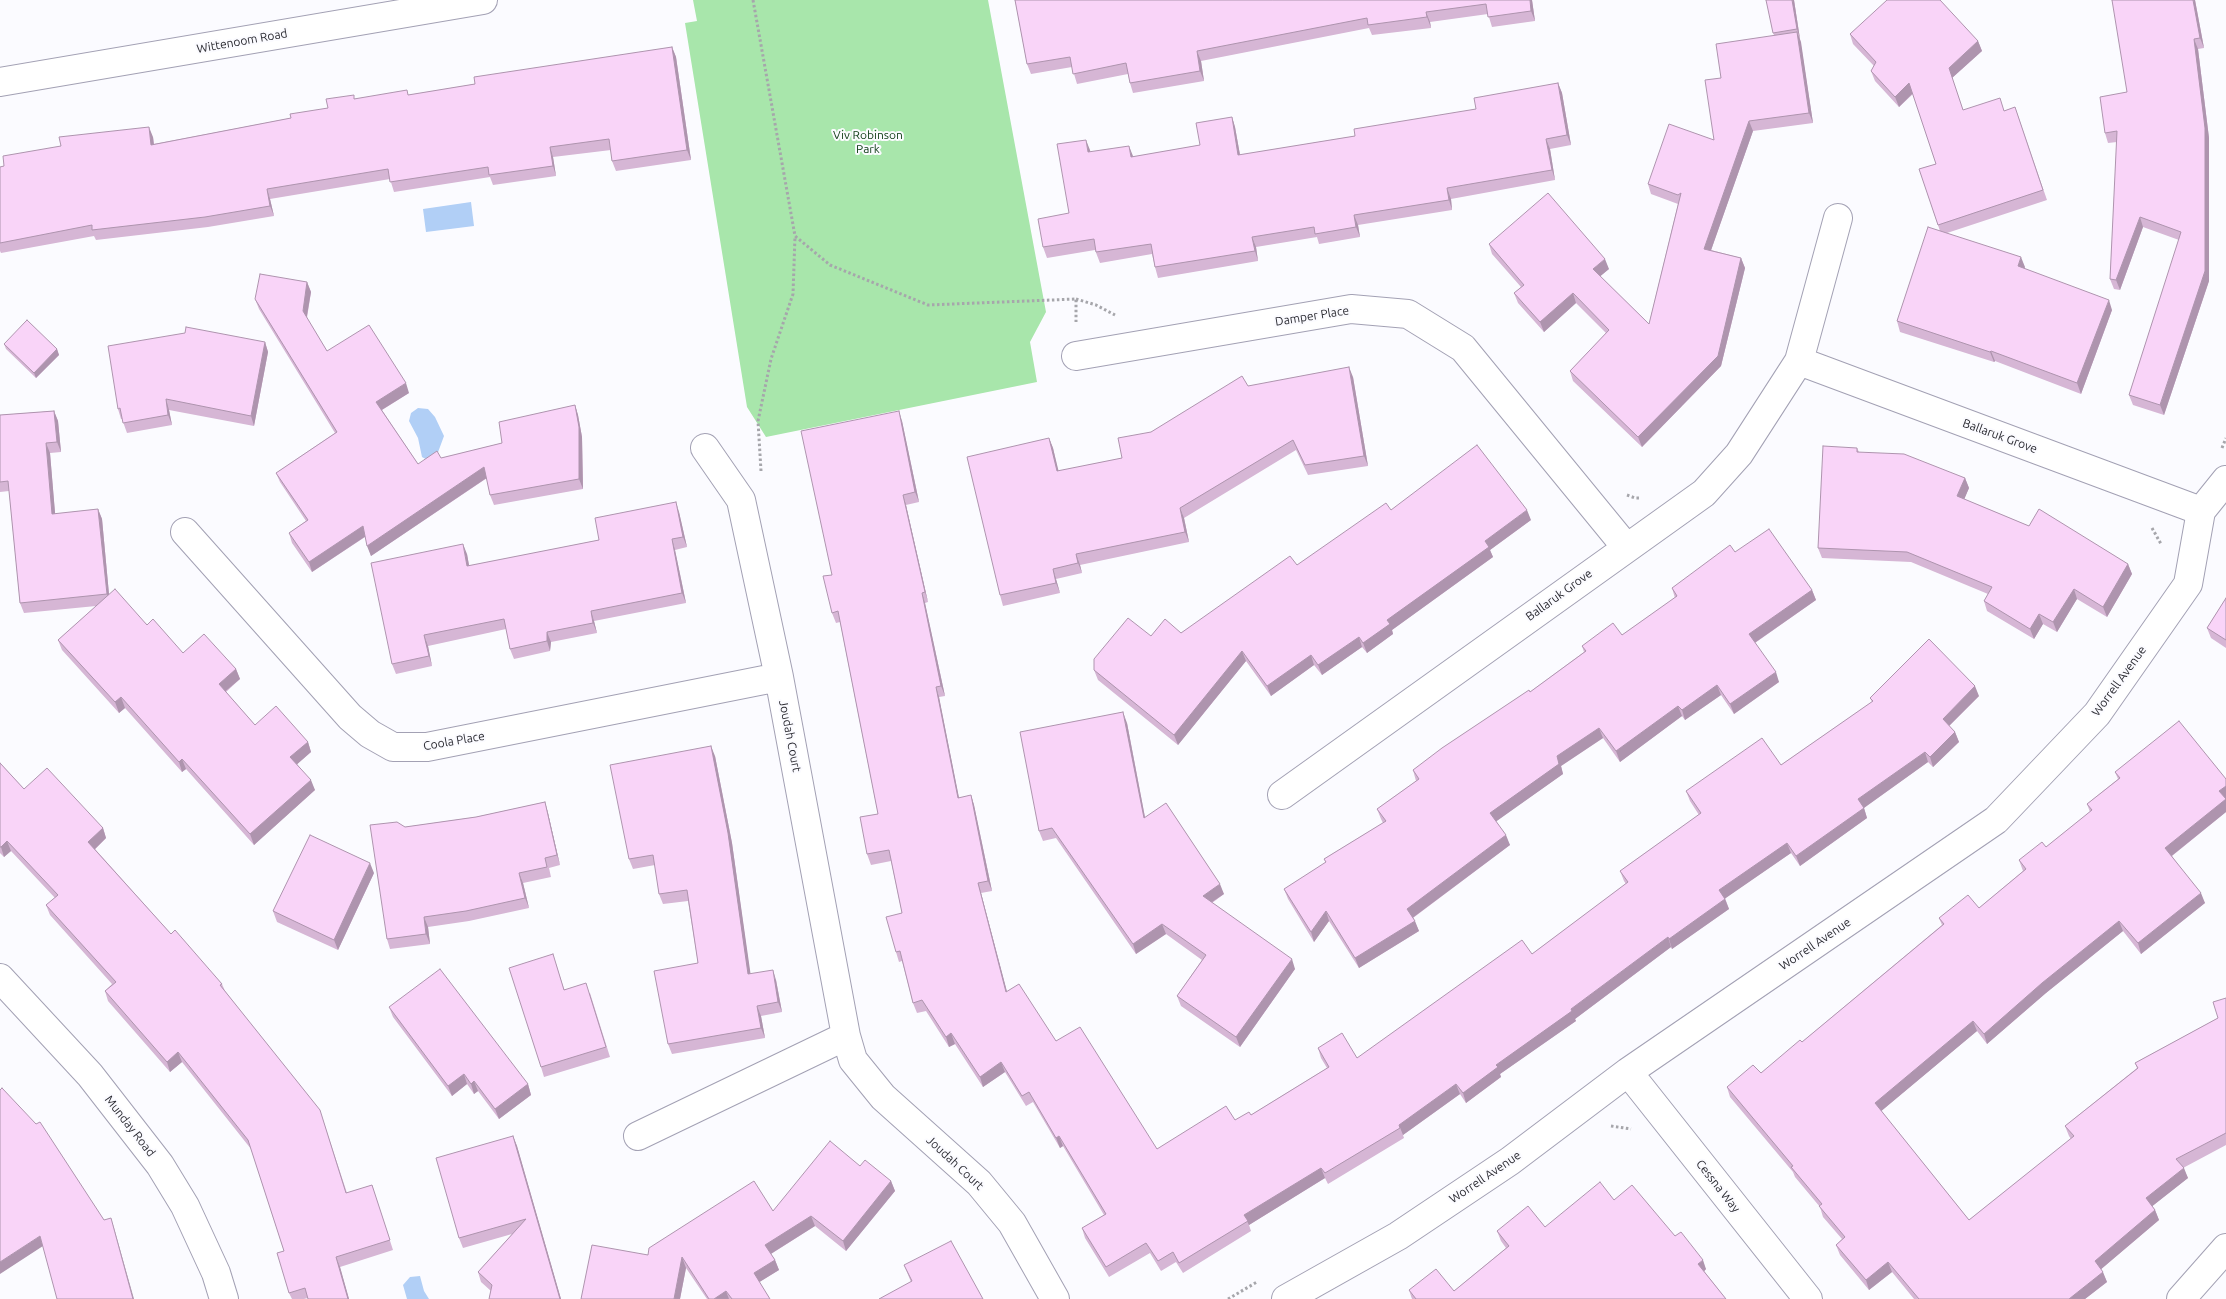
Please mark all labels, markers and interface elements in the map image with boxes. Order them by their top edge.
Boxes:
street label: Wittenoom Road [195,26,289,56]
park label: Viv Robinson Park [833,128,903,156]
street label: Damper Place [1274,303,1350,329]
street label: Ballaruk Grove [1961,416,2039,456]
street label: Ballaruk Grove [1523,566,1595,624]
street label: Worrell Avenue [2089,643,2149,719]
street label: Joudah Court [776,699,804,773]
street label: Coola Place [422,729,486,753]
street label: Worrell Avenue [1777,915,1853,973]
street label: Munday Road [102,1093,158,1159]
street label: Joudah Court [923,1133,987,1193]
street label: Worrell Avenue [1447,1148,1523,1206]
street label: Cessna Way [1693,1157,1743,1215]

